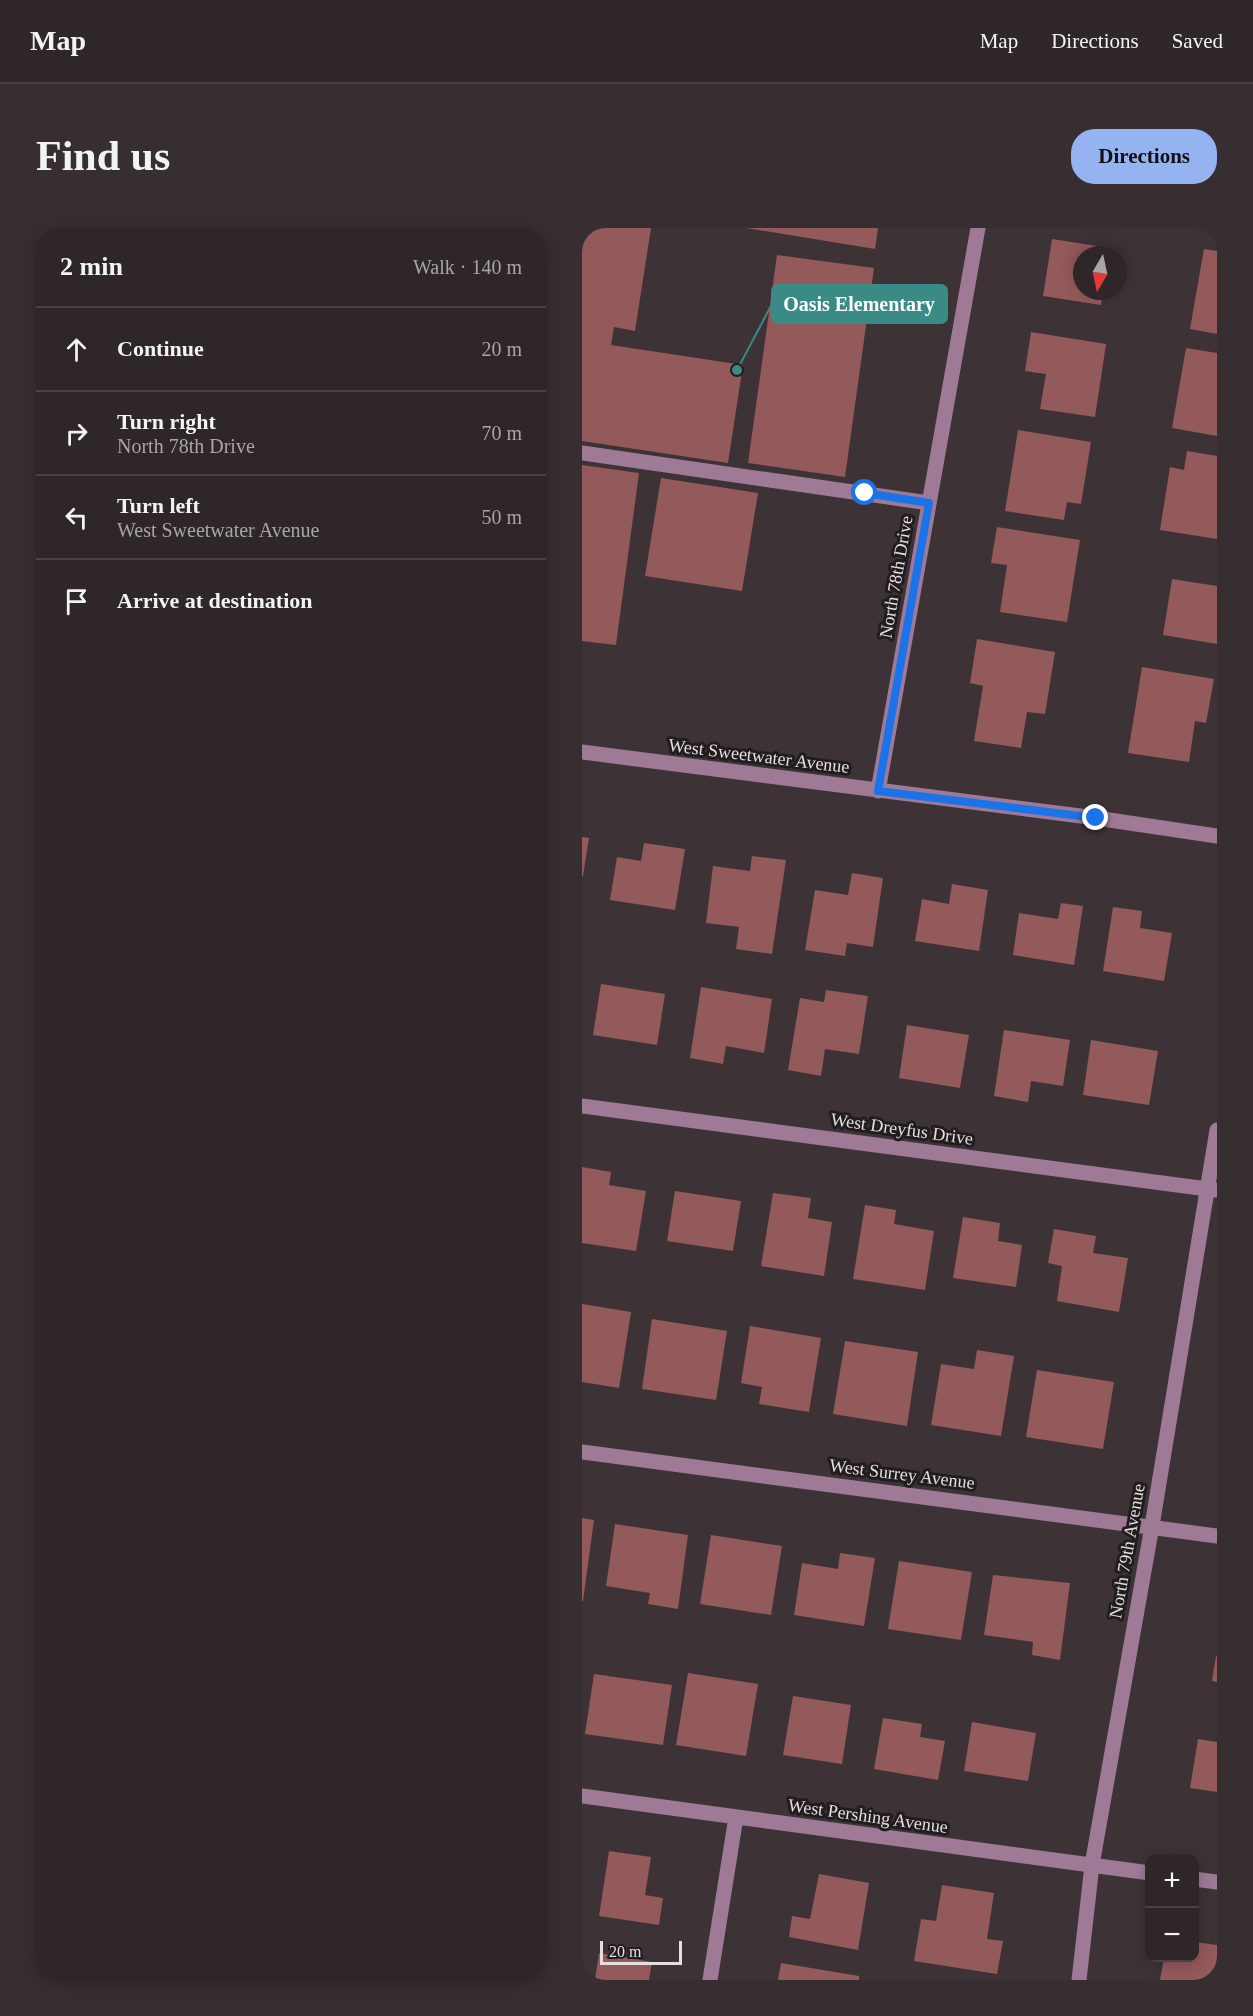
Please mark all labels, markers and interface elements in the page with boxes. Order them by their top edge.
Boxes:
text: Map [30,25,86,56]
text: Map [980,29,1018,53]
text: Directions [1051,29,1139,53]
text: Saved [1172,29,1223,53]
button: Directions [1071,129,1217,184]
text: Find us [36,133,170,179]
north arrow [1073,246,1127,300]
text: 2 min [60,252,123,281]
text: Walk · 140 m [413,256,522,278]
callout: Oasis Elementary [772,285,947,323]
text: Oasis Elementary [783,293,935,316]
icon: ahead [60,333,93,366]
text: Continue [117,336,204,361]
text: 20 m [481,338,522,360]
text: Turn right [117,409,216,434]
icon: right [60,417,93,450]
text: 70 m [481,422,522,444]
text: North 78th Drive [117,435,255,457]
route start [851,479,877,505]
text: Turn left [117,493,200,518]
icon: left [60,501,93,534]
text: 50 m [481,506,522,528]
street label: North 78th Drive [875,514,917,640]
text: West Sweetwater Avenue [117,519,319,541]
icon: arrive [60,585,93,618]
text: Arrive at destination [117,588,313,613]
street label: West Sweetwater Avenue [667,735,851,777]
route end [1082,804,1108,830]
street label: West Dreyfus Drive [830,1109,974,1149]
street label: West Surrey Avenue [828,1455,976,1493]
street label: North 79th Avenue [1105,1482,1149,1620]
street label: West Pershing Avenue [787,1795,949,1837]
map controls [1145,1854,1199,1962]
button: + [1145,1854,1199,1908]
button: − [1145,1908,1199,1962]
scale bar [600,1938,682,1966]
text: 20 m [609,1943,641,1960]

